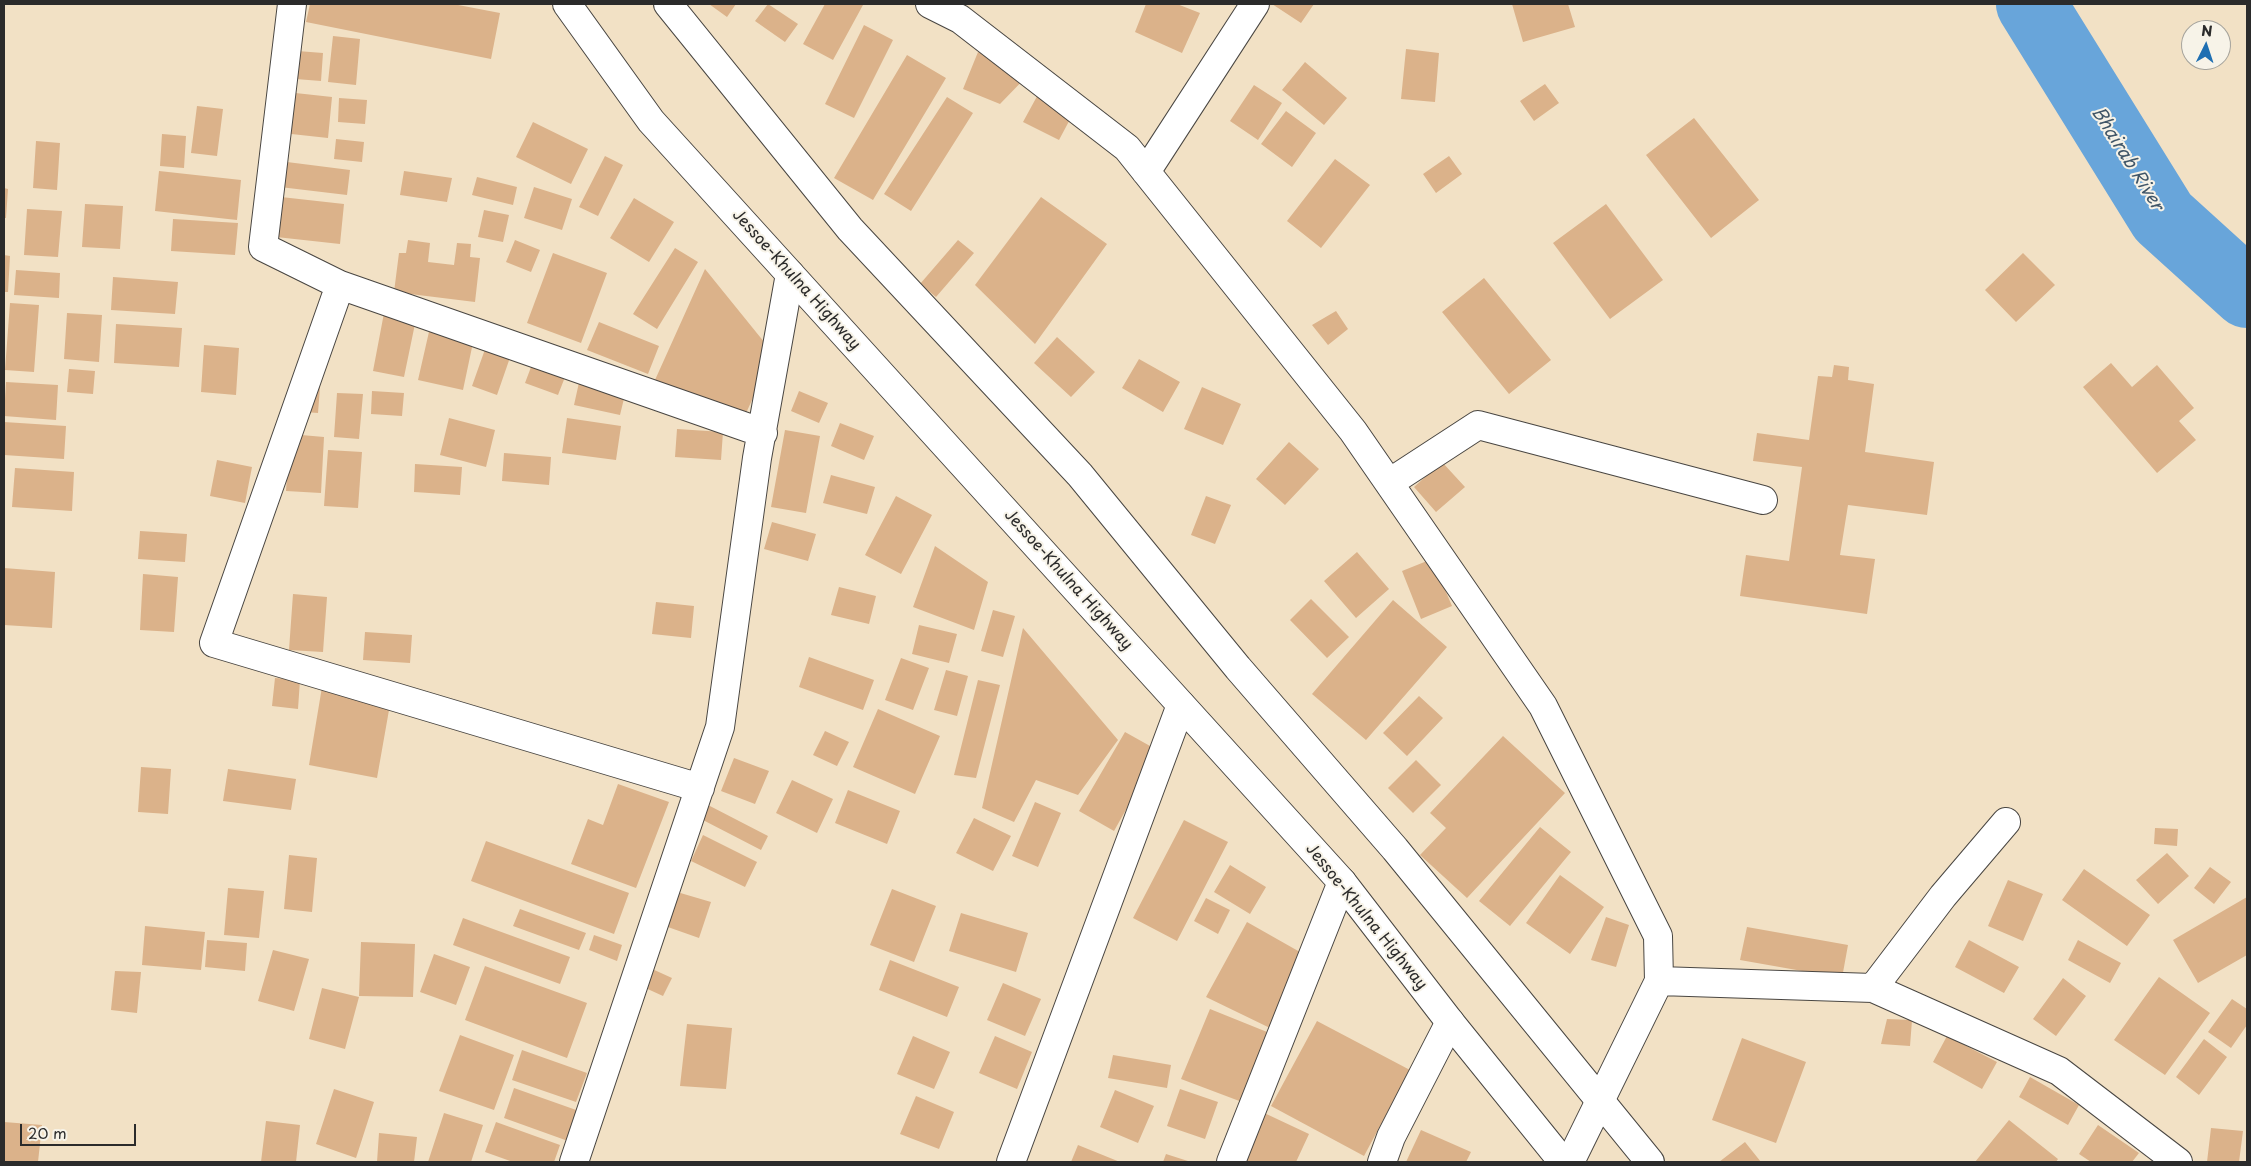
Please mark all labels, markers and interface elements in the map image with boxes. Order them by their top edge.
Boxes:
north arrow [2181,20,2231,70]
text: N [2201,20,2213,41]
water label: Bhairab River [2086,103,2168,215]
street label: Jessoe-Khulna Highway [728,206,864,354]
street label: Jessoe-Khulna Highway [1000,506,1136,654]
street label: Jessoe-Khulna Highway [1301,840,1431,994]
scale bar [22,1114,139,1146]
text: 20 m [28,1121,67,1144]

